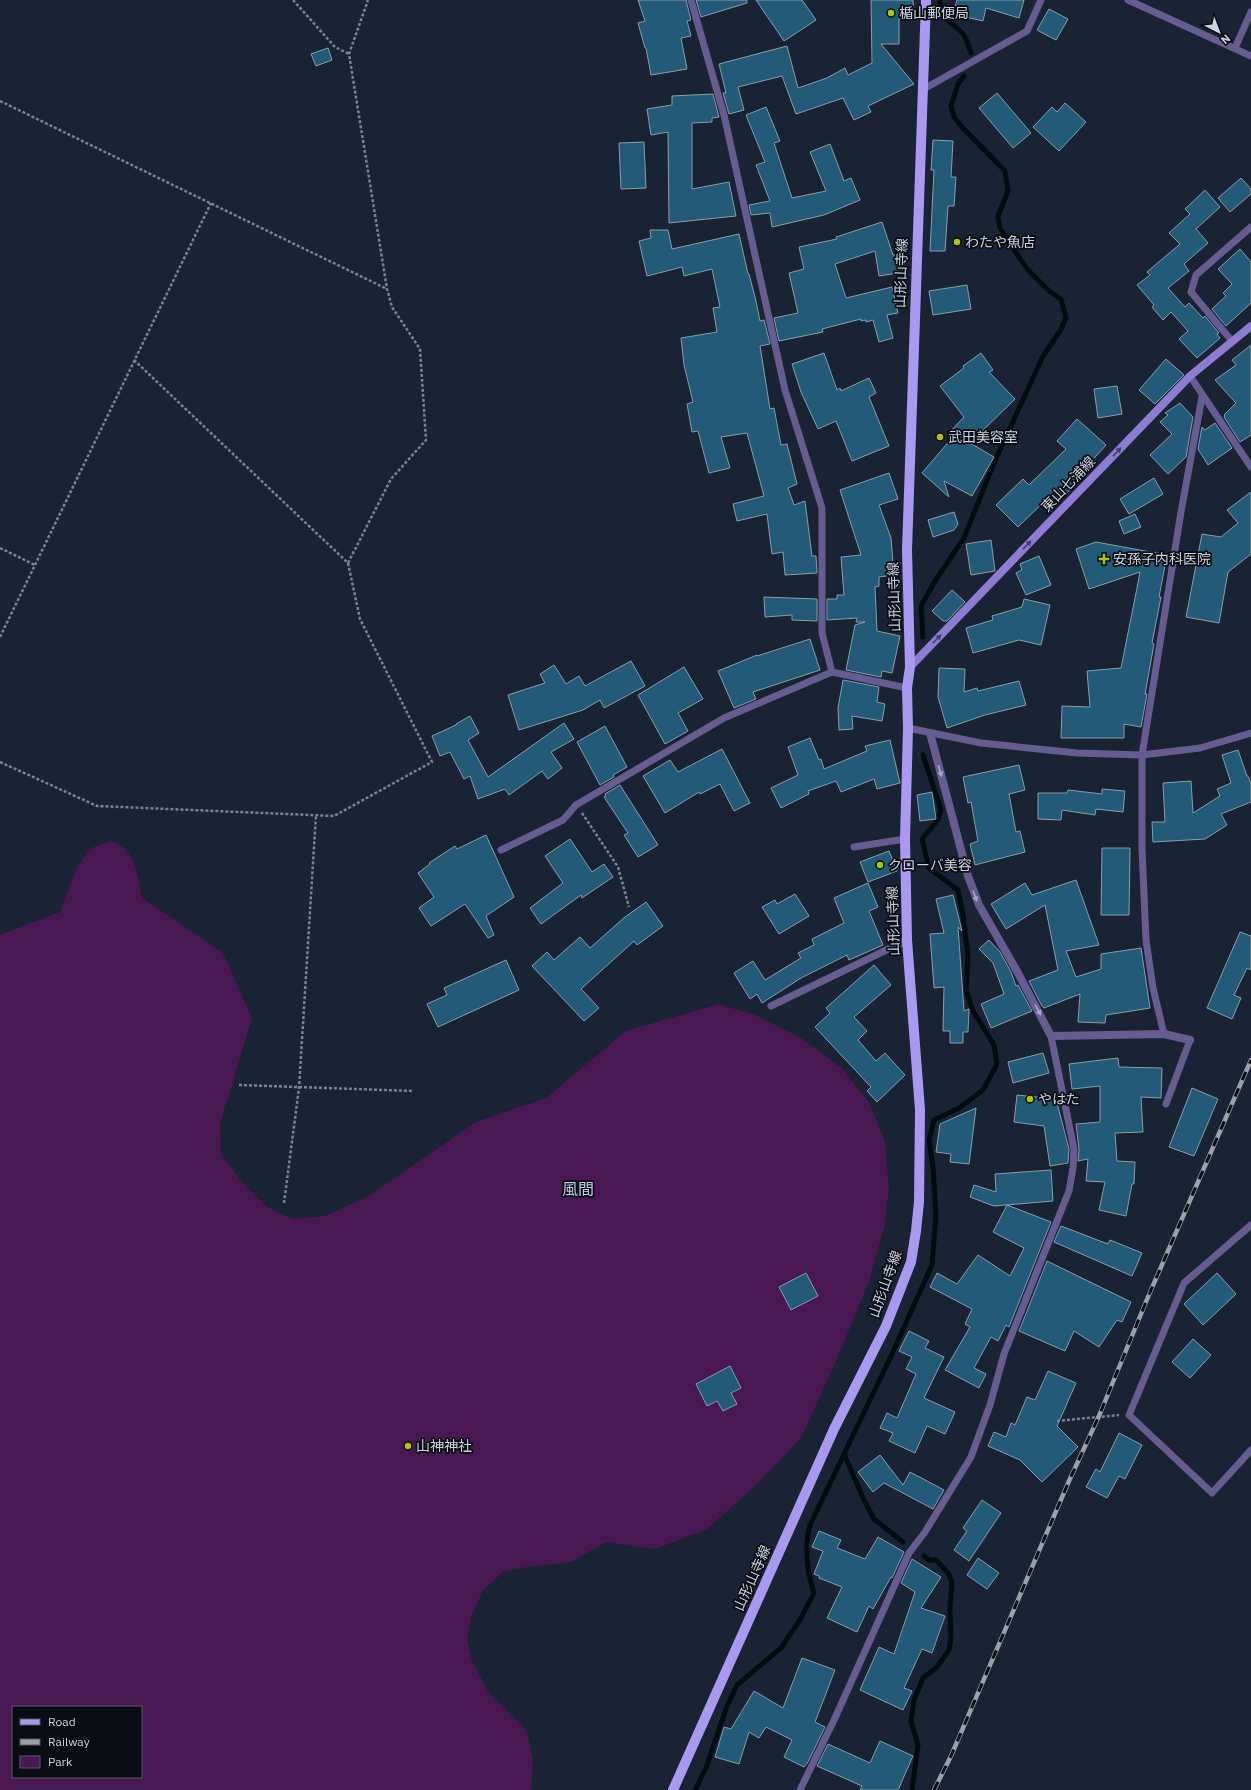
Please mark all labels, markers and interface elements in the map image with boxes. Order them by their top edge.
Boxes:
place label: 楯山郵便局 [899,4,969,22]
marker: 楯山郵便局 [886,8,896,18]
north arrow [1199,12,1239,52]
text: N [1218,32,1233,47]
place label: わたや魚店 [965,233,1035,251]
marker: わたや魚店 [952,237,962,247]
street label: 山形山寺線 [891,238,911,308]
place label: 武田美容室 [948,428,1018,446]
marker: 武田美容室 [935,432,945,442]
one-way arrow [1112,447,1122,457]
street label: 東山七浦線 [1037,453,1099,515]
one-way arrow [1022,540,1032,550]
place label: 安孫子内科医院 [1113,550,1211,568]
marker: 安孫子内科医院 [1098,553,1110,565]
street label: 山形山寺線 [884,562,904,632]
one-way arrow [932,634,942,644]
one-way arrow [937,765,943,777]
place label: クローバ美容 [888,856,972,874]
marker: クローバ美容 [875,860,885,870]
street label: 山形山寺線 [883,886,903,956]
one-way arrow [973,890,979,902]
one-way arrow [1034,1004,1041,1016]
place label: やはた [1038,1090,1080,1108]
marker: やはた [1025,1094,1035,1104]
district label: 風間 [562,1179,594,1199]
street label: 山形山寺線 [865,1248,905,1320]
place label: 山神神社 [416,1437,472,1455]
marker: 山神神社 [403,1441,413,1451]
street label: 山形山寺線 [730,1542,774,1614]
legend [12,1706,142,1778]
text: Road [48,1714,76,1729]
text: Railway [48,1734,90,1749]
text: Park [48,1754,73,1769]

